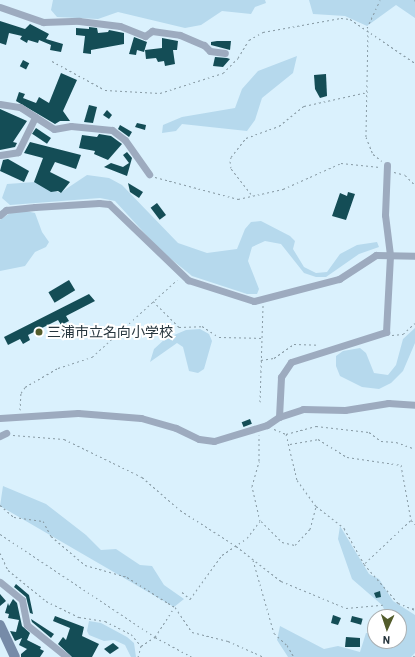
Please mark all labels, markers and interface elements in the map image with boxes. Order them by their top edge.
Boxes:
place label: 三浦市立名向小学校 [47,324,173,340]
marker: 三浦市立名向小学校 [34,327,44,337]
north arrow [367,609,407,649]
text: N [382,634,390,647]

